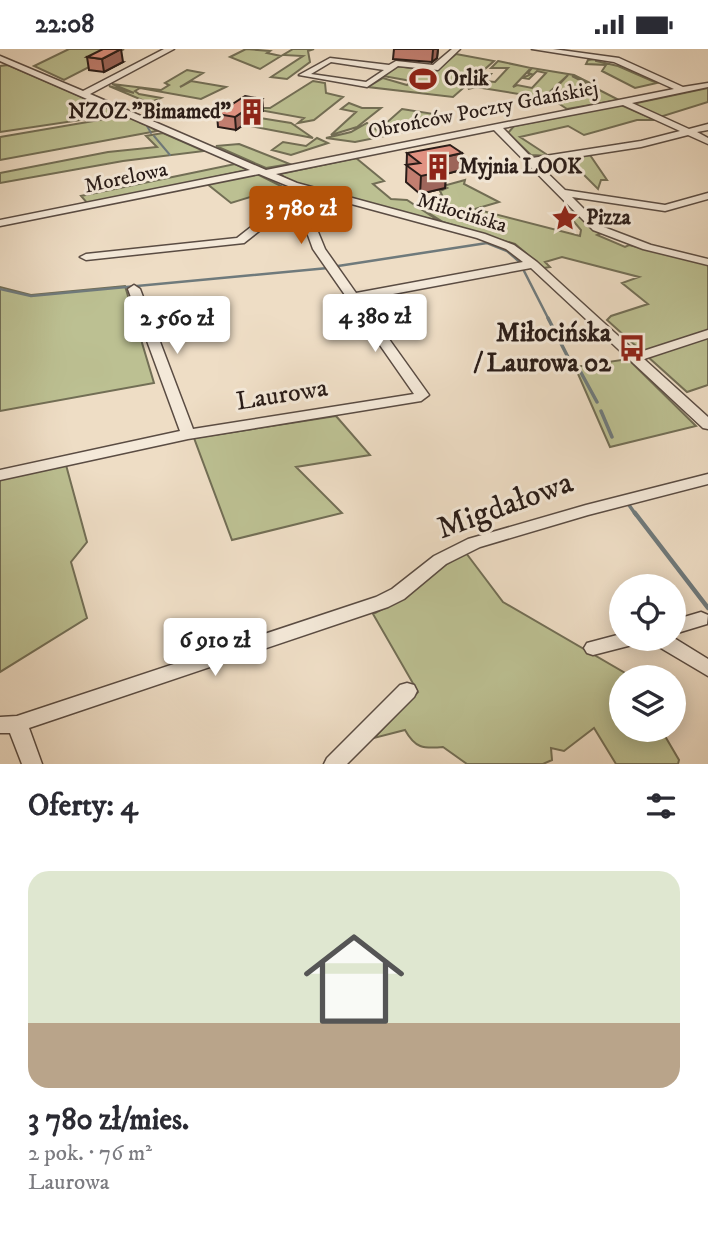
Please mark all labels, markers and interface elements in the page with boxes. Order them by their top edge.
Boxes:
text: 22:08 [35,8,94,41]
sports icon: Orlik [408,64,438,94]
place label: Orlik [444,66,489,92]
street label: Obrońców Poczty Gdańskiej [366,75,600,145]
building icon: NZOZ "Bimamed" [237,97,267,127]
place label: NZOZ "Bimamed" [68,99,232,125]
building icon: Myjnia LOOK [423,152,453,182]
place label: Myjnia LOOK [459,154,583,181]
street label: Morelowa [82,157,170,199]
pin: 3 780 zł [229,187,373,246]
street label: Miłocińska [414,187,510,239]
text: 3 780 zł [265,194,337,223]
place icon: Pizza [550,203,580,233]
place label: Pizza [586,205,632,231]
pin: 4 380 zł [303,295,447,354]
pin: 2 560 zł [105,296,249,356]
text: 4 380 zł [339,302,411,331]
text: 2 560 zł [140,304,214,333]
place label: Miłocińska / Laurowa 02 [473,317,612,380]
bus stop icon: Miłocińska / Laurowa 02 [617,333,647,363]
street label: Laurowa [234,371,330,419]
street label: Migdałowa [432,463,579,549]
map controls [609,574,686,742]
button: locate [609,574,686,651]
pin: 6 910 zł [143,619,287,678]
text: 6 910 zł [180,626,250,655]
button: layers [609,665,686,742]
icon: filters [642,787,680,825]
text: Oferty: 4 [28,788,138,825]
icon: home [291,916,417,1042]
text: 3 780 zł/mies. [28,1102,189,1139]
text: 2 pok. · 76 m² [28,1139,152,1168]
text: Laurowa [28,1168,110,1197]

